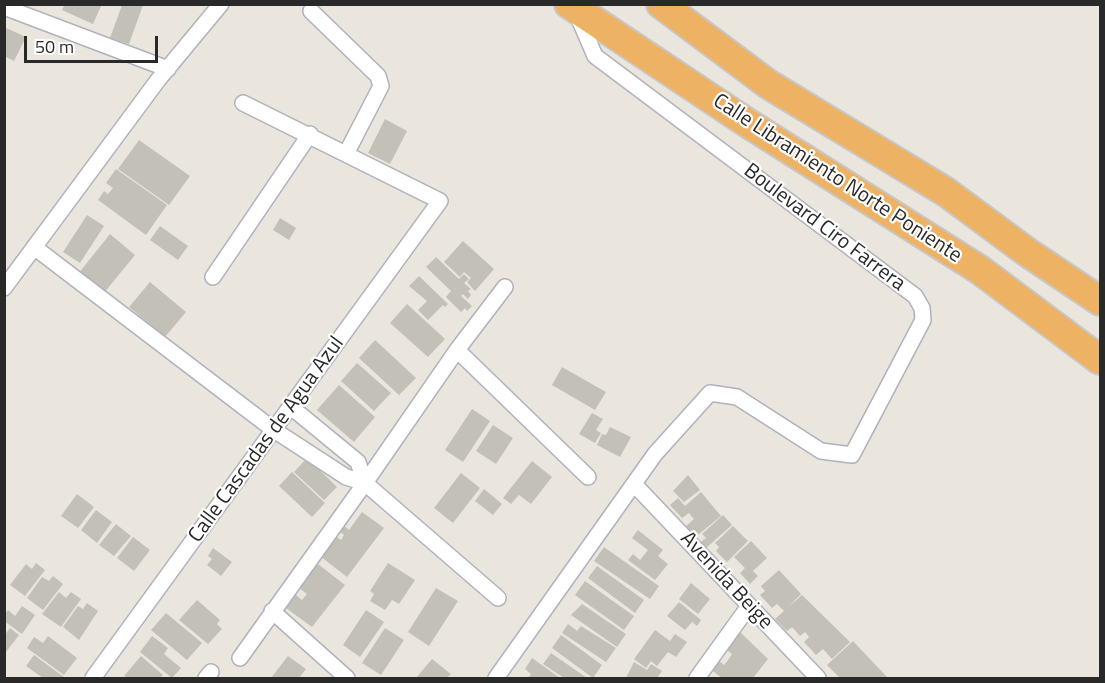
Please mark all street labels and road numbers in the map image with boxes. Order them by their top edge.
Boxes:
street label: Calle Libramiento Norte Poniente [708,89,966,269]
street label: Boulevard Ciro Farrera [738,159,910,297]
street label: Calle Cascadas de Agua Azul [184,332,350,548]
street label: Avenida Beige [674,527,778,635]

